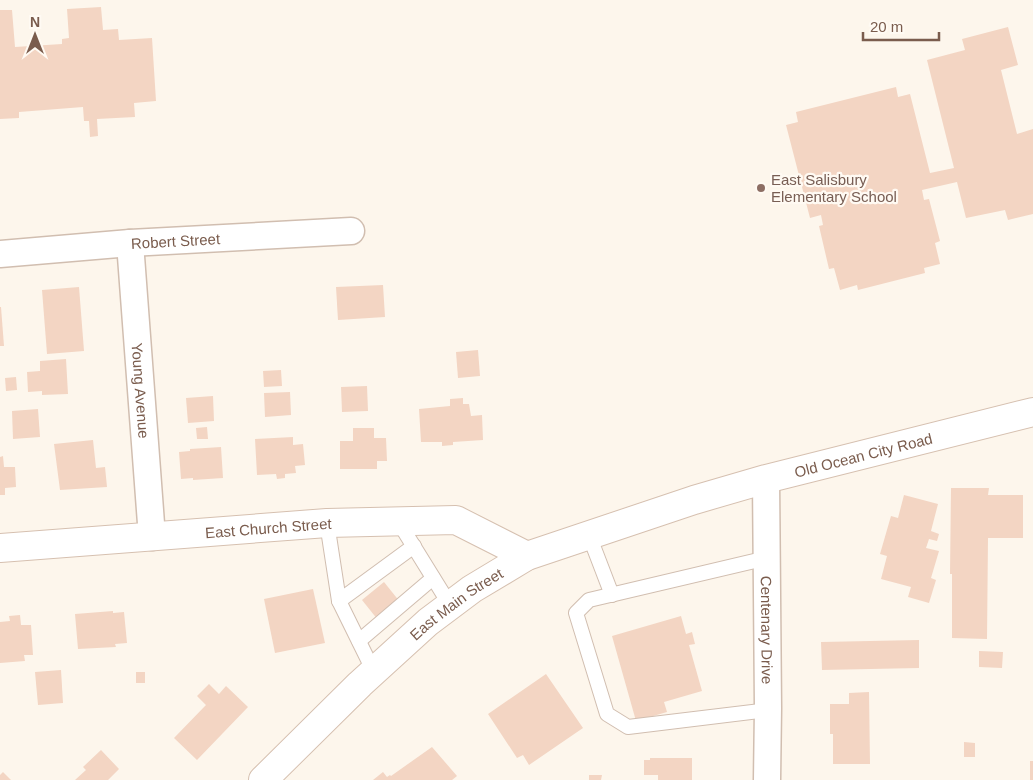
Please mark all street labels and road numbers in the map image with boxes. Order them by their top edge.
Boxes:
street label: Robert Street [130,230,221,251]
street label: Young Avenue [129,342,153,439]
street label: Old Ocean City Road [792,429,934,480]
street label: East Church Street [204,514,332,541]
street label: East Main Street [406,564,506,643]
street label: Centenary Drive [758,576,776,684]

